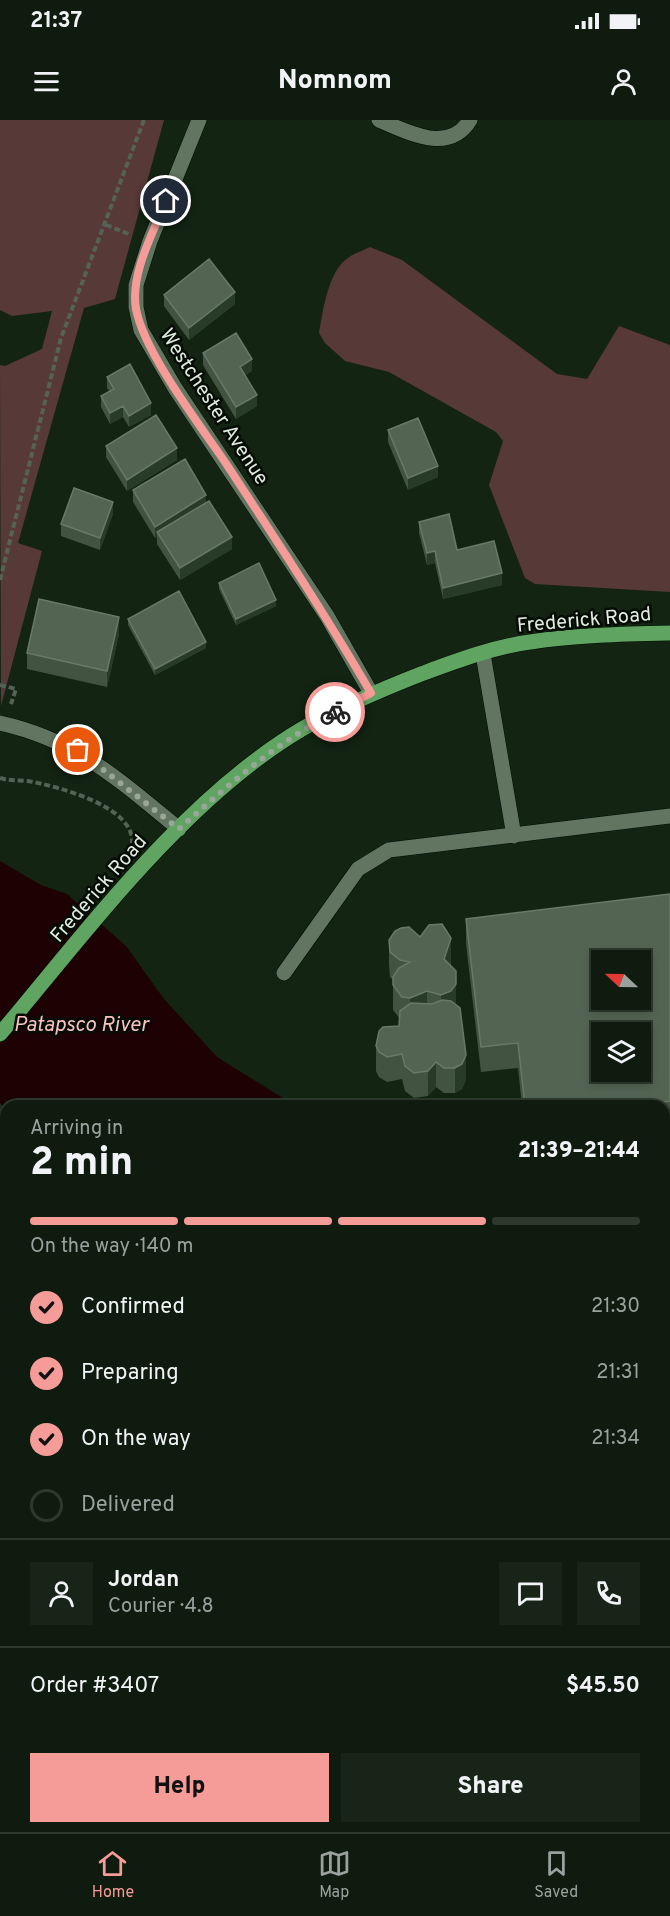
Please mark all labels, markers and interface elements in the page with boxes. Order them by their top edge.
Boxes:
text: 21:37 [30,8,82,35]
text: Nomnom [278,64,392,98]
icon: menu [30,65,63,98]
icon: person [607,65,640,98]
pin [140,175,191,226]
icon: home [149,184,182,217]
street label: Westchester Avenue [153,324,274,490]
street label: Frederick Road [516,602,652,640]
courier [305,682,365,742]
icon: bike [319,696,352,729]
pin [52,724,103,775]
icon: bag [61,733,94,766]
street label: Frederick Road [46,830,154,949]
north arrow [591,950,651,1010]
map controls [591,950,651,1082]
water label: Patapsco River [14,1012,150,1039]
button: layers [591,1022,651,1082]
text: Arriving in [30,1116,123,1142]
text: 21:39–21:44 [518,1138,640,1165]
text: 2 min [30,1140,133,1189]
text: On the way · 140 m [30,1234,193,1260]
icon: check [30,1291,63,1324]
text: Confirmed [81,1294,185,1321]
text: 21:30 [591,1294,640,1320]
icon: check [30,1357,63,1390]
text: Preparing [81,1360,179,1387]
text: 21:31 [596,1360,640,1386]
icon: check [30,1423,63,1456]
text: On the way [81,1426,191,1453]
text: 21:34 [591,1426,640,1452]
text: Delivered [81,1492,175,1519]
button: person [30,1562,93,1625]
button: chat [499,1562,562,1625]
button: phone [577,1562,640,1625]
text: Jordan [108,1567,179,1594]
text: Courier · 4.8 [108,1594,214,1620]
text: Order #3407 [30,1673,159,1700]
text: $45.50 [566,1673,640,1700]
button: Help [30,1753,329,1822]
button: Share [341,1753,640,1822]
tab: Home [92,1847,134,1903]
tab: Map [318,1847,351,1903]
tab: Saved [534,1847,578,1903]

